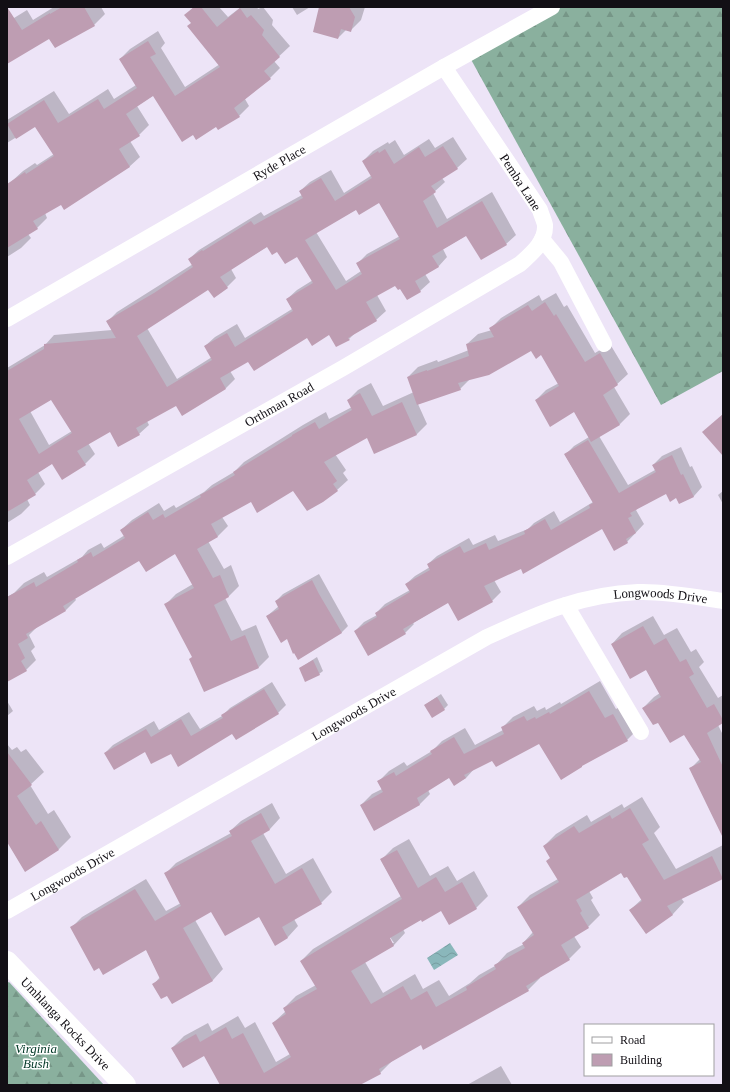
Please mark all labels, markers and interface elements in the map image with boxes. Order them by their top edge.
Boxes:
street label: Ryde Place [250,141,308,184]
street label: Pemba Lane [497,151,545,214]
street label: Orthman Road [242,379,317,430]
street label: Longwoods Drive [613,585,709,606]
street label: Longwoods Drive [309,684,399,744]
street label: Longwoods Drive [28,844,117,904]
street label: Umhlanga Rocks Drive [18,974,114,1073]
legend [584,1024,714,1076]
text: Road [620,1033,645,1047]
park label: Virginia Bush [15,1041,57,1071]
text: Building [620,1053,662,1067]

